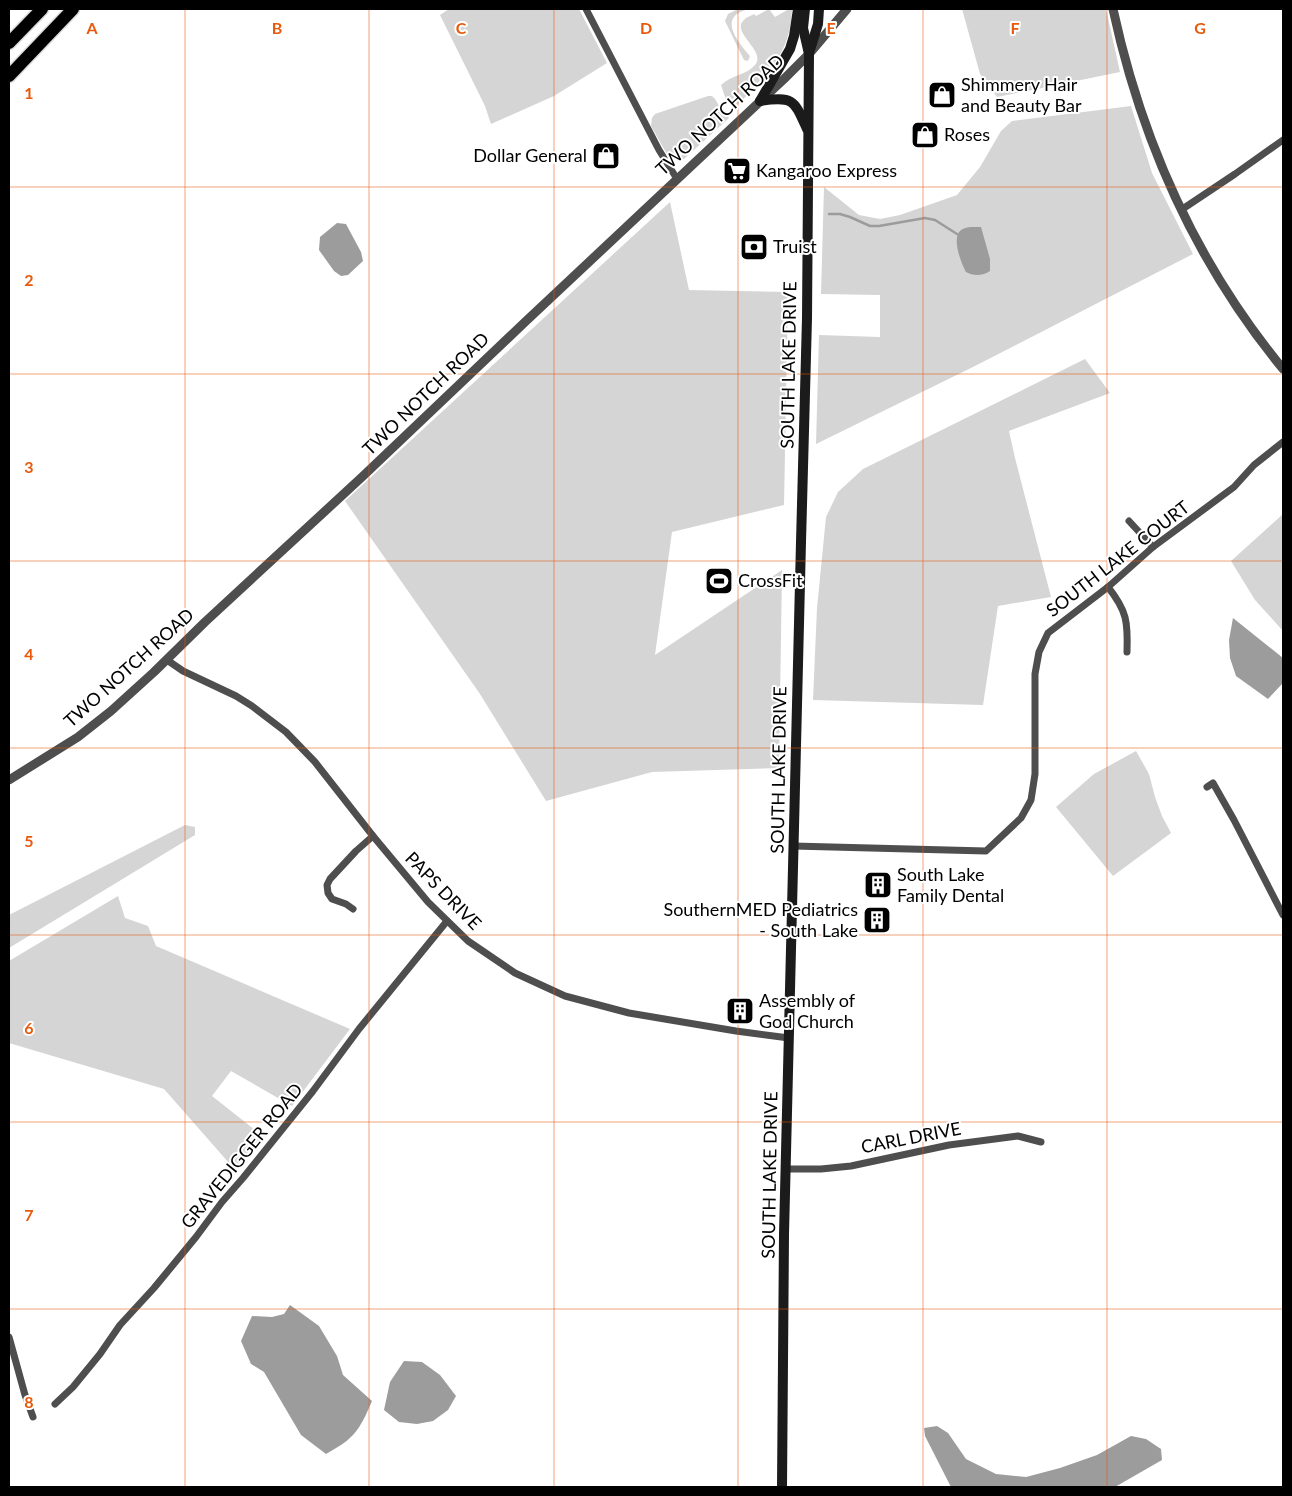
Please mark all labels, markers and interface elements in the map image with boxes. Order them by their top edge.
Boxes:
text: A [85,18,98,37]
text: B [272,18,282,37]
text: C [456,18,467,37]
text: D [640,18,652,37]
text: E [826,18,836,37]
text: F [1010,18,1020,37]
text: G [1194,18,1206,37]
street label: TWO NOTCH ROAD [651,49,788,179]
place label: Shimmery Hair and Beauty Bar [961,73,1082,116]
shop icon: Shimmery Hair and Beauty Bar [927,80,957,110]
text: 1 [24,83,34,102]
shop icon: Roses [910,120,940,150]
place label: Roses [944,123,990,145]
shop icon: Dollar General [591,141,621,171]
place label: Dollar General [473,144,587,166]
supermarket icon: Kangaroo Express [722,156,752,186]
place label: Kangaroo Express [756,159,897,181]
bank icon: Truist [739,232,769,262]
place label: Truist [773,235,817,257]
text: 2 [24,270,34,289]
street label: SOUTH LAKE DRIVE [776,281,800,449]
street label: TWO NOTCH ROAD [358,327,493,459]
text: 3 [24,457,34,476]
street label: SOUTH LAKE COURT [1041,495,1194,621]
sports icon: CrossFit [704,566,734,596]
place label: CrossFit [738,569,803,591]
street label: TWO NOTCH ROAD [59,603,198,731]
text: 4 [24,644,34,663]
street label: SOUTH LAKE DRIVE [766,686,790,854]
text: 5 [24,831,34,850]
street label: PAPS DRIVE [401,847,486,934]
place label: South Lake Family Dental [897,863,1004,906]
building icon: South Lake Family Dental [863,870,893,900]
place label: SouthernMED Pediatrics - South Lake [663,898,858,941]
building icon: SouthernMED Pediatrics - South Lake [862,905,892,935]
place label: Assembly of God Church [759,989,856,1032]
building icon: Assembly of God Church [725,996,755,1026]
text: 6 [24,1018,34,1037]
street label: GRAVEDIGGER ROAD [176,1078,307,1232]
street label: SOUTH LAKE DRIVE [757,1091,781,1259]
street label: CARL DRIVE [859,1117,963,1157]
text: 7 [24,1205,34,1224]
text: 8 [24,1392,34,1411]

